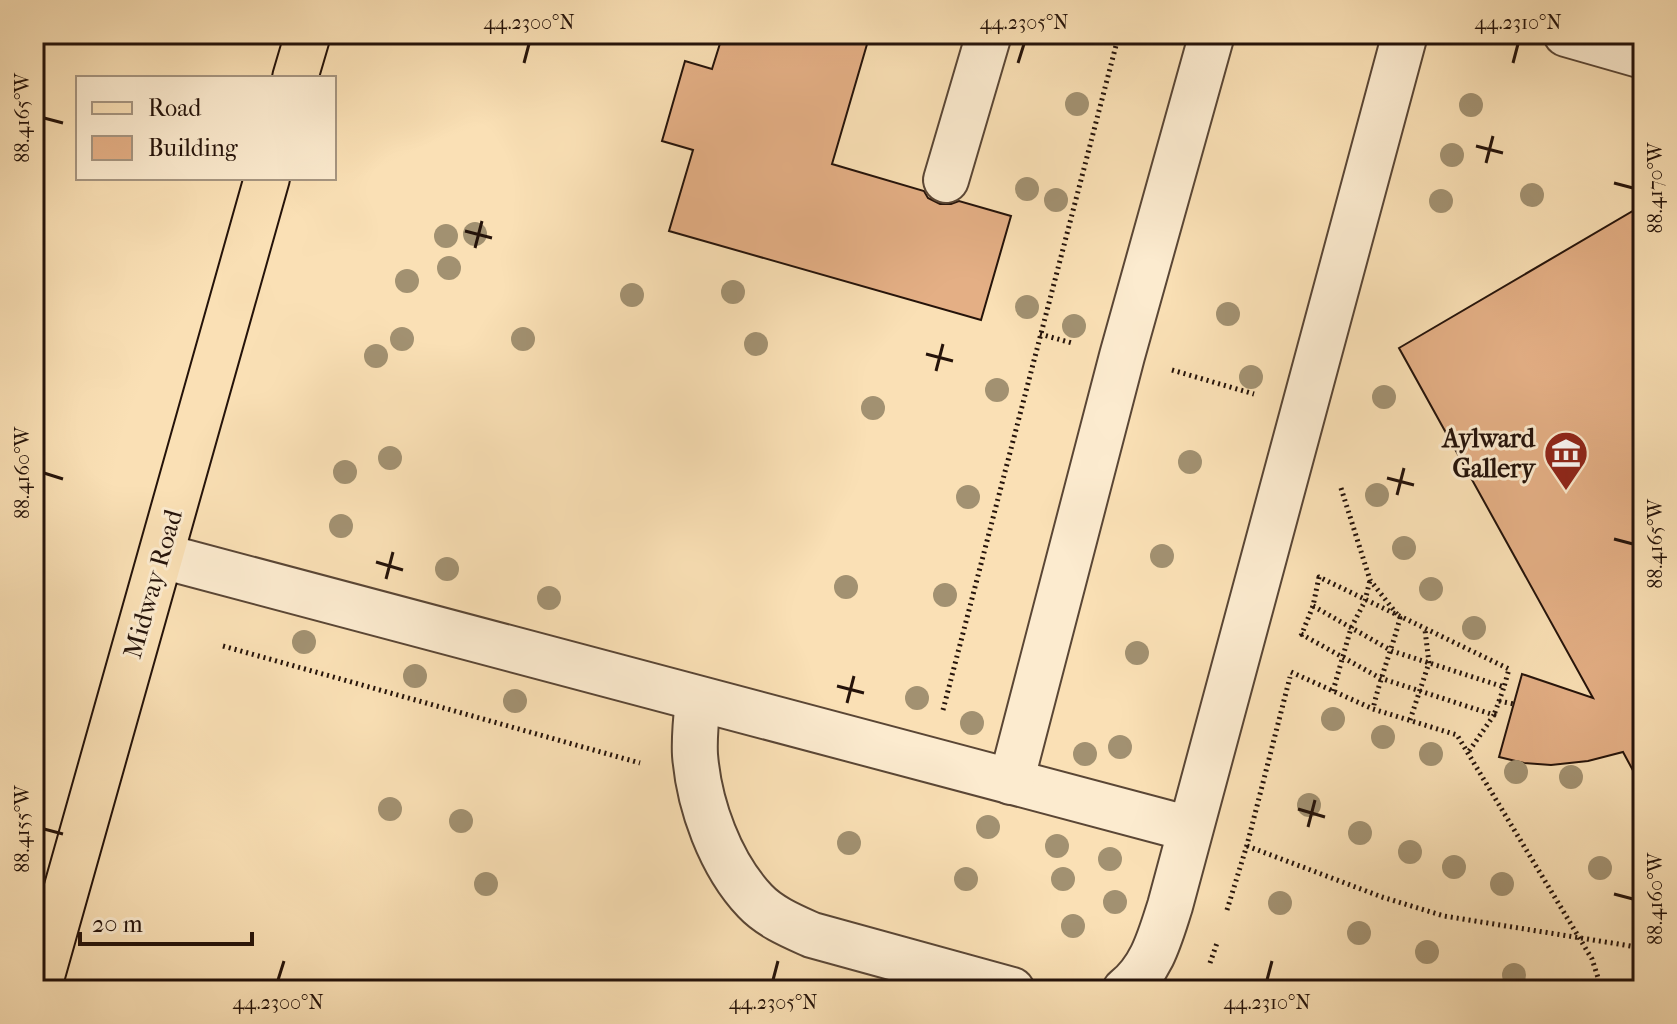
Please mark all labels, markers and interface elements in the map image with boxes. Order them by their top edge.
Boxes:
text: 44.2300°N [483,11,575,34]
text: 44.2305°N [980,11,1068,34]
text: 44.2310°N [1474,11,1562,34]
text: 88.4165°W [11,72,34,163]
legend [76,76,336,180]
text: Road [148,94,202,122]
text: Building [148,134,239,162]
text: 88.4170°W [1644,141,1667,233]
place label: Aylward Gallery [1441,423,1537,484]
text: 88.4160°W [11,426,34,519]
museum icon: Aylward Gallery [1542,429,1590,492]
text: 88.4165°W [1644,498,1667,589]
street label: Midway Road [117,505,189,662]
text: 88.4155°W [11,784,34,873]
text: 88.4160°W [1644,852,1667,945]
scale bar [80,896,252,946]
text: 20 m [92,910,143,938]
text: 44.2300°N [232,991,324,1014]
text: 44.2305°N [729,991,817,1014]
text: 44.2310°N [1223,991,1311,1014]

